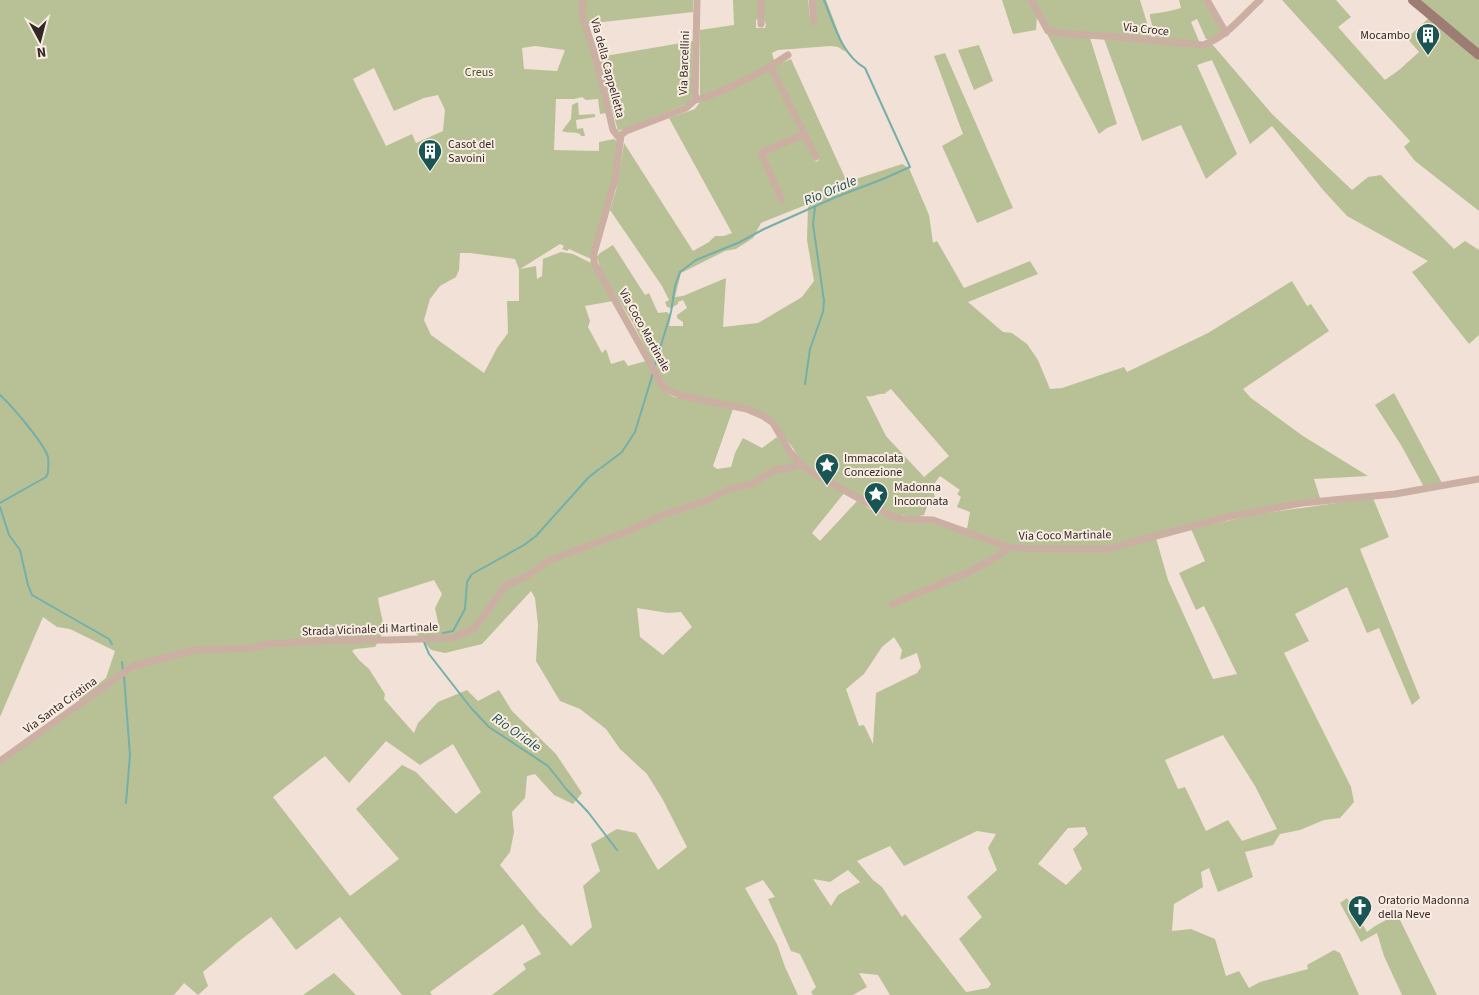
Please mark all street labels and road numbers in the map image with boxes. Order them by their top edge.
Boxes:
street label: Via della Cappelletta [586,16,629,120]
street label: Via Croce [1122,19,1170,40]
street label: Via Barcellini [675,30,694,96]
street label: Via Coco Martinale [615,286,674,375]
street label: Via Coco Martinale [1019,526,1112,545]
street label: Strada Vicinale di Martinale [302,619,439,640]
street label: Via Santa Cristina [20,673,101,738]

